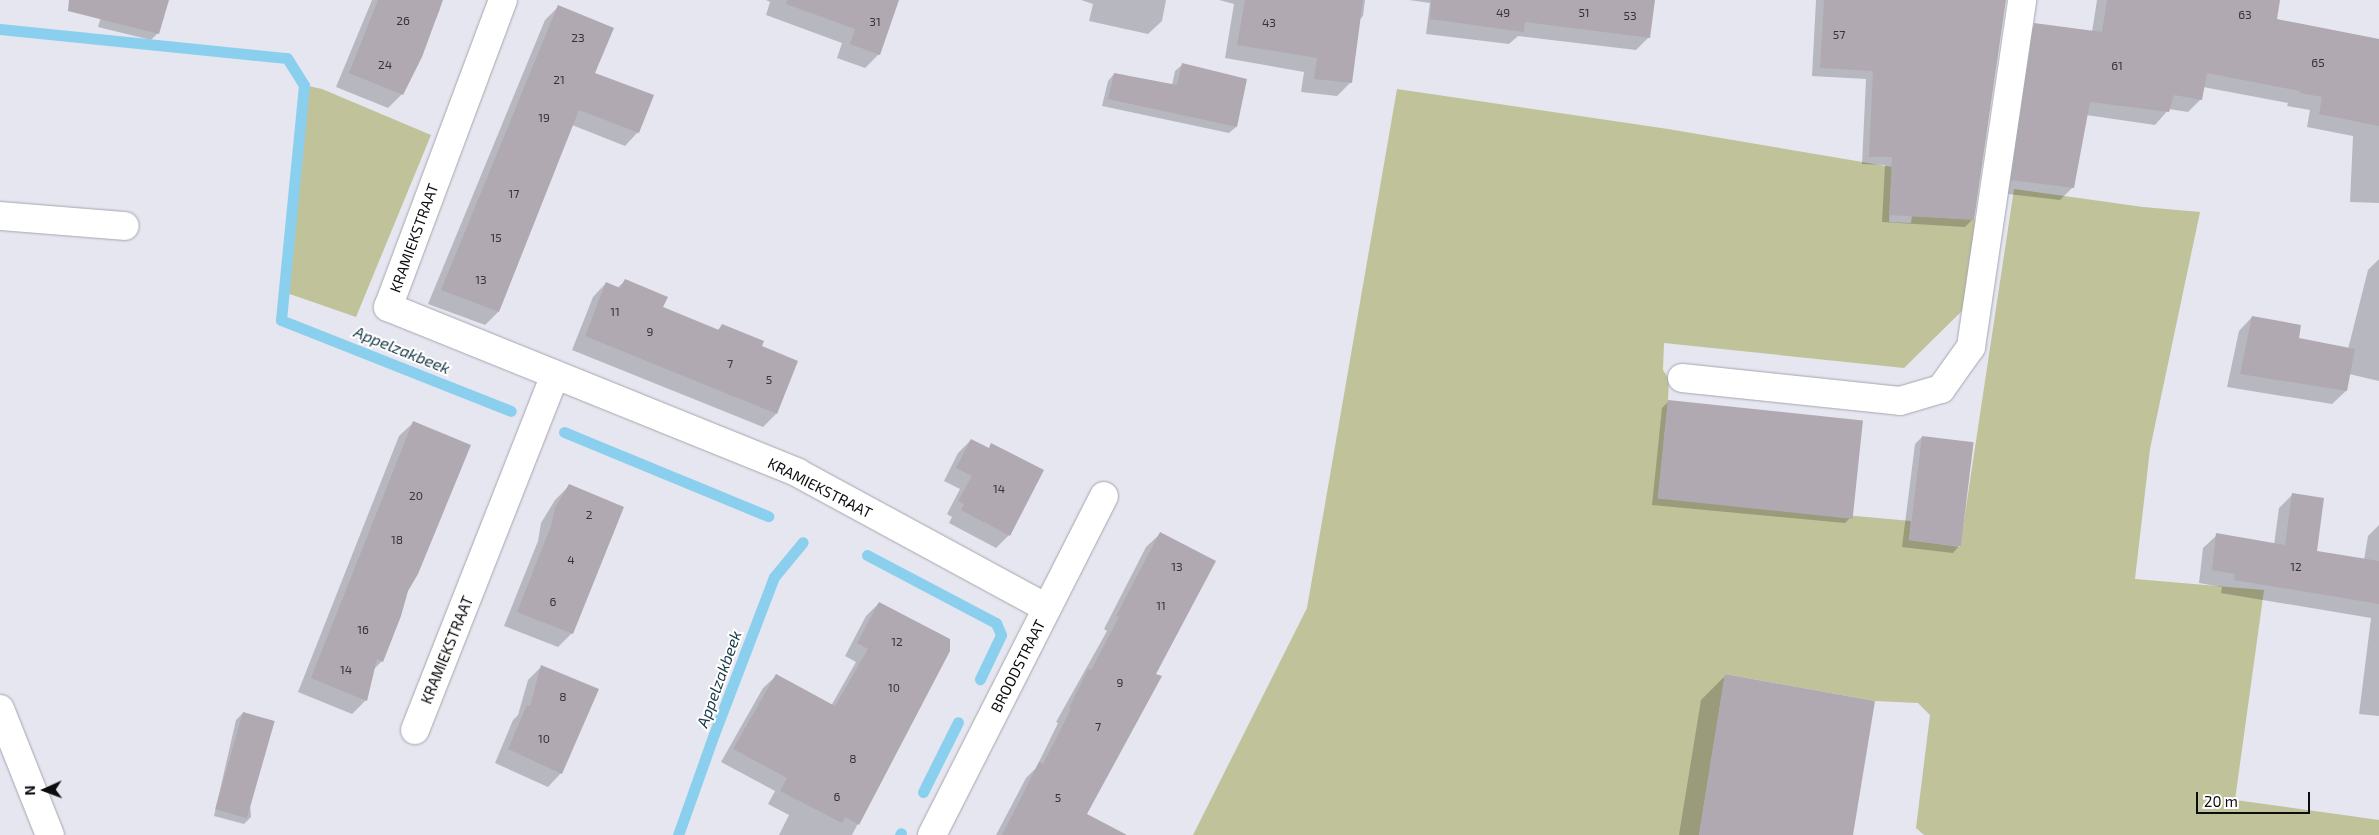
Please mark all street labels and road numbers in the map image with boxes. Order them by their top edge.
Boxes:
street label: KRAMIEKSTRAAT [386,181,442,295]
street label: KRAMIEKSTRAAT [765,454,875,522]
street label: KRAMIEKSTRAAT [417,593,477,707]
street label: BROODSTRAAT [987,617,1049,715]

